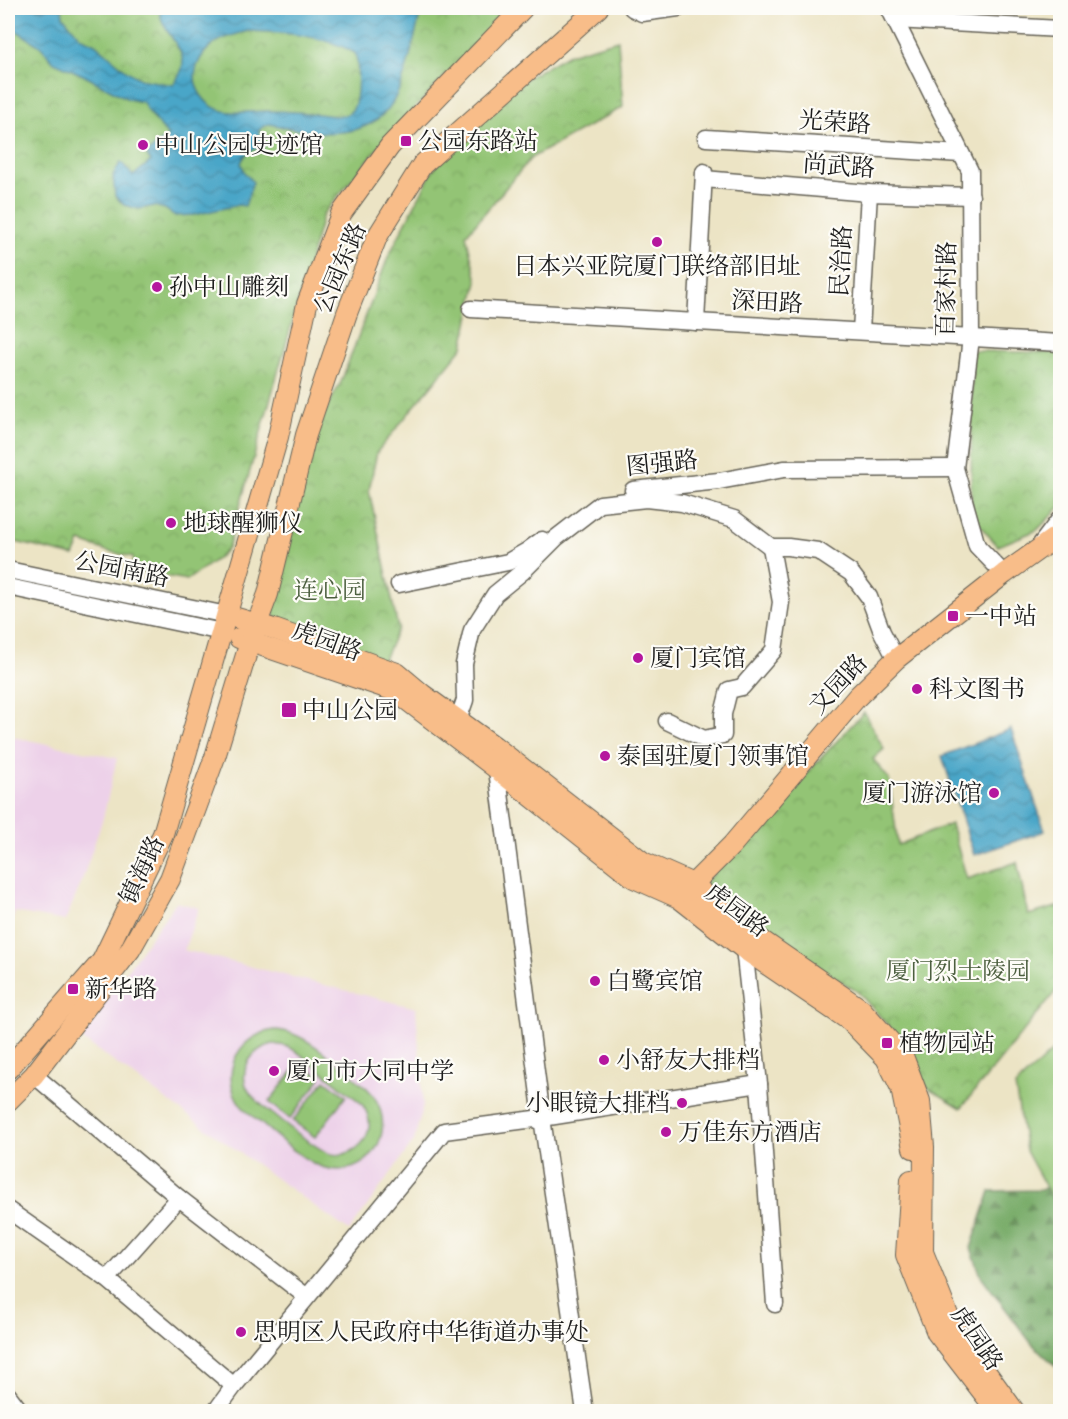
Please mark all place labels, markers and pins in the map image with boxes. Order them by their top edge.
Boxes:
place label: 公园东路站 [418,127,538,157]
place label: 中山公园史迹馆 [155,131,323,161]
marker: 公园东路站 [399,134,413,148]
marker: 中山公园史迹馆 [136,138,150,152]
marker: 日本兴亚院厦门联络部旧址 [650,235,664,249]
place label: 日本兴亚院厦门联络部旧址 [513,252,801,282]
place label: 孙中山雕刻 [169,273,289,303]
marker: 孙中山雕刻 [150,280,164,294]
place label: 地球醒狮仪 [183,509,303,539]
marker: 地球醒狮仪 [164,516,178,530]
place label: 一中站 [965,602,1037,632]
marker: 一中站 [946,609,960,623]
place label: 厦门宾馆 [650,644,746,674]
marker: 厦门宾馆 [631,651,645,665]
place label: 科文图书 [929,675,1025,705]
marker: 科文图书 [910,682,924,696]
place label: 中山公园 [302,696,398,726]
marker: 中山公园 [280,701,298,719]
place label: 泰国驻厦门领事馆 [617,742,809,772]
marker: 泰国驻厦门领事馆 [598,749,612,763]
place label: 厦门游泳馆 [862,779,982,809]
marker: 厦门游泳馆 [987,786,1001,800]
place label: 白鹭宾馆 [607,967,703,997]
marker: 白鹭宾馆 [588,974,602,988]
place label: 新华路 [85,975,157,1005]
marker: 新华路 [66,982,80,996]
place label: 植物园站 [899,1029,995,1059]
marker: 植物园站 [880,1036,894,1050]
place label: 小舒友大排档 [616,1046,760,1076]
marker: 小舒友大排档 [597,1053,611,1067]
place label: 厦门市大同中学 [286,1057,454,1087]
marker: 厦门市大同中学 [267,1064,281,1078]
place label: 小眼镜大排档 [526,1089,670,1119]
marker: 小眼镜大排档 [675,1096,689,1110]
place label: 万佳东方酒店 [678,1118,822,1148]
marker: 万佳东方酒店 [659,1125,673,1139]
place label: 思明区人民政府中华街道办事处 [253,1318,589,1348]
marker: 思明区人民政府中华街道办事处 [234,1325,248,1339]

